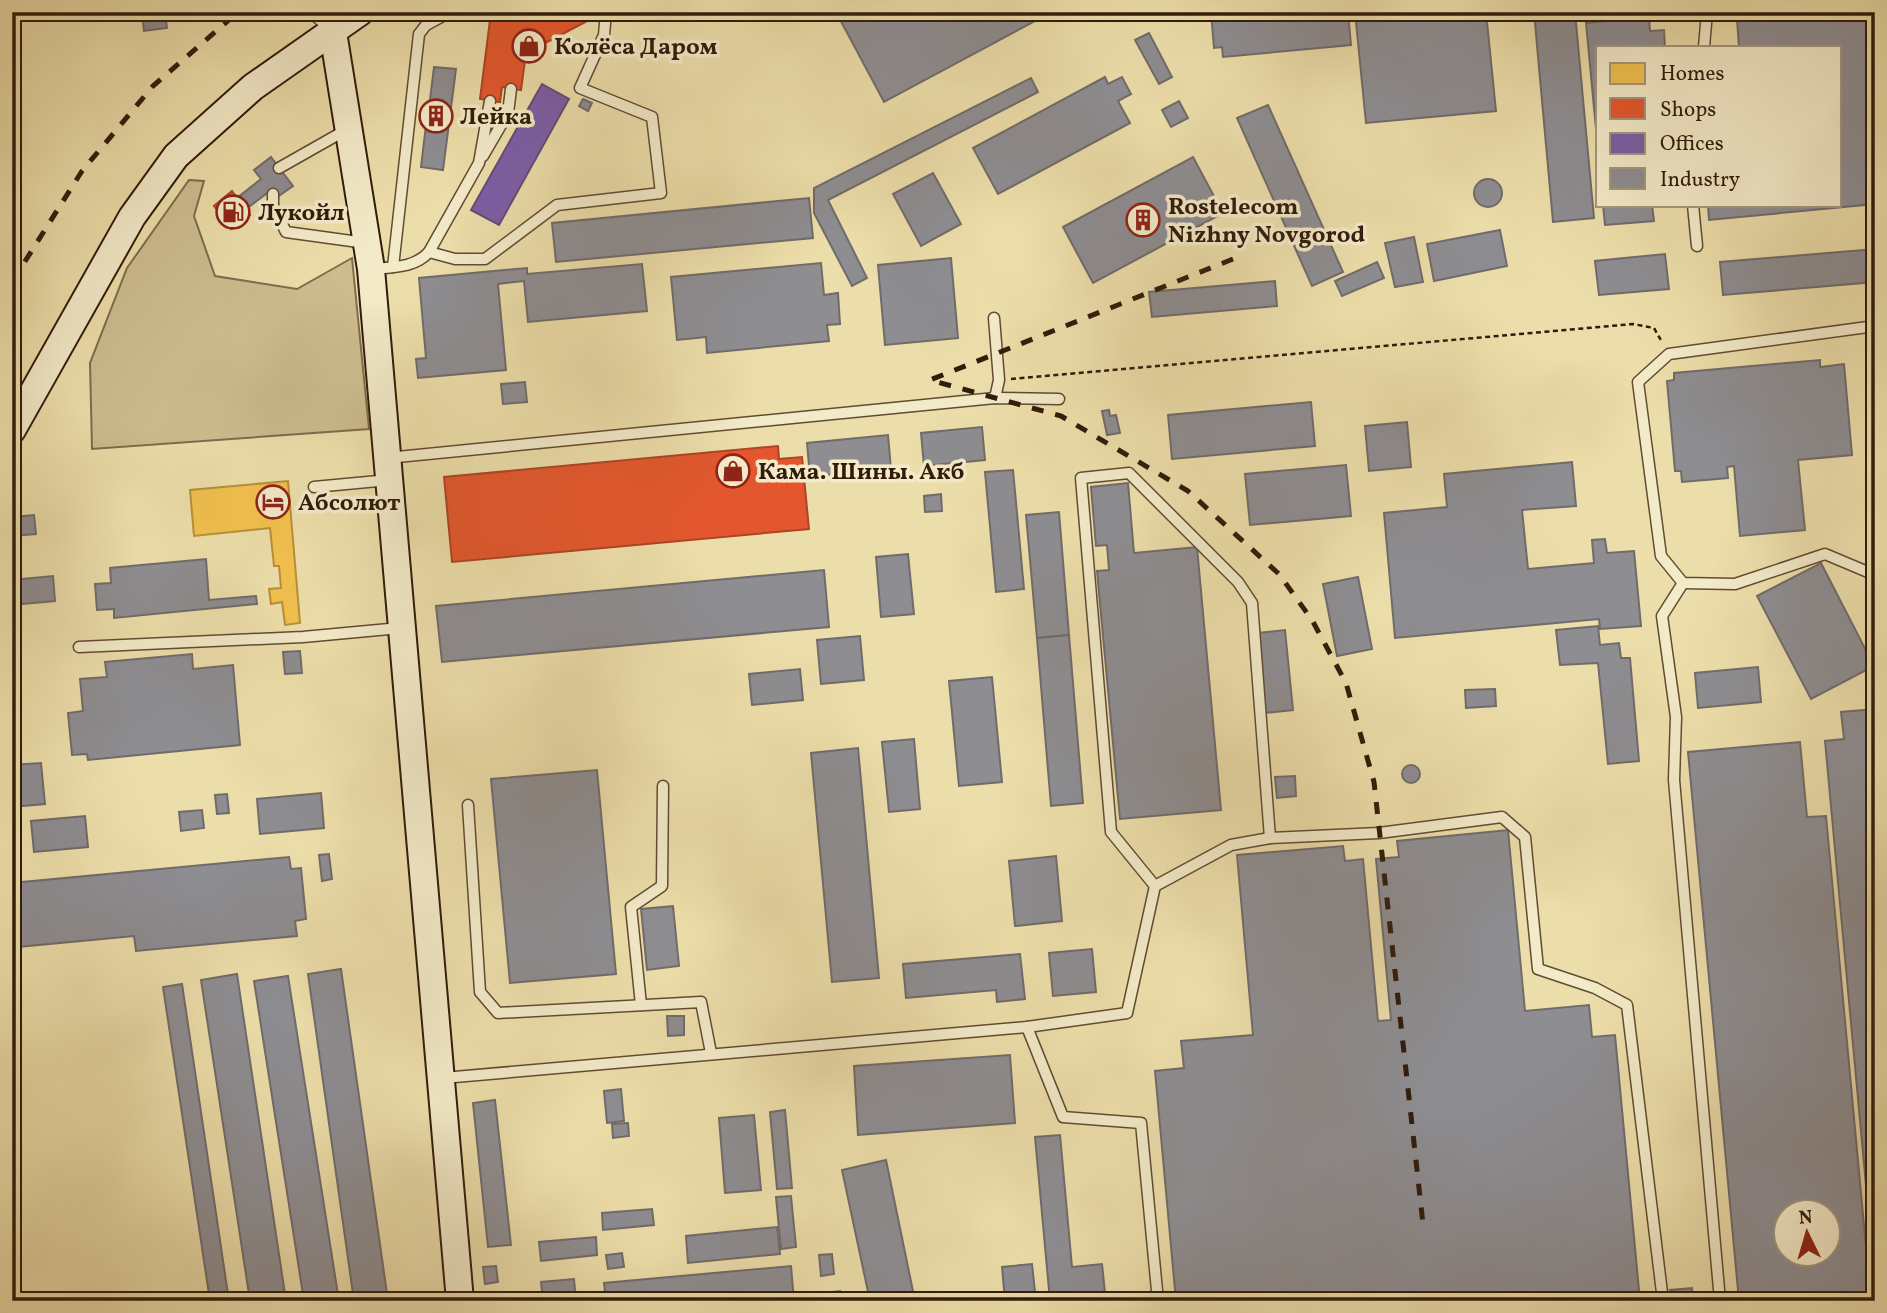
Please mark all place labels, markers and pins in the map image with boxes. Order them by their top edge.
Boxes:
shop icon: Колёса Даром [510,27,548,65]
place label: Колёса Даром [554,31,717,65]
building icon: Лейка [417,97,455,135]
place label: Лейка [460,101,532,135]
place label: Rostelecom Nizhny Novgorod [1168,191,1365,253]
fuel station icon: Лукойл [214,193,252,231]
place label: Лукойл [258,197,345,231]
building icon: Rostelecom Nizhny Novgorod [1124,201,1162,239]
shop icon: Кама. Шины. Акб [714,452,752,490]
place label: Кама. Шины. Акб [758,456,964,490]
hotel icon: Абсолют [254,483,292,521]
place label: Абсолют [298,487,400,521]

